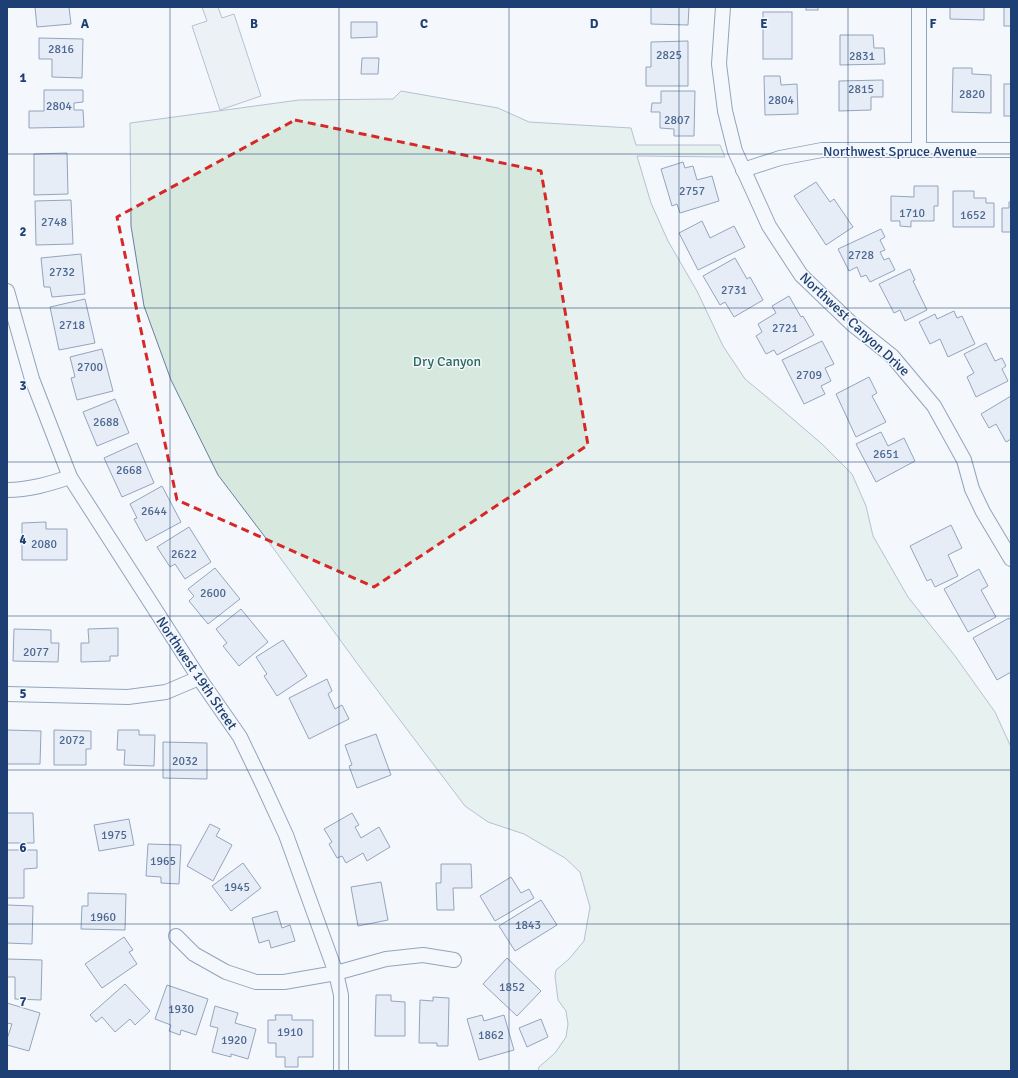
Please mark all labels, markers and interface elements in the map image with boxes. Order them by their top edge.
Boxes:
text: A [81,16,90,32]
text: B [250,16,258,32]
text: C [420,16,428,32]
text: D [590,16,599,32]
text: E [760,16,768,32]
text: F [930,16,937,32]
house number: 2816 [48,42,74,57]
house number: 2825 [656,48,682,63]
house number: 2831 [849,49,875,64]
text: 1 [19,70,27,86]
house number: 2815 [848,82,874,97]
house number: 2820 [959,87,985,102]
house number: 2804 [768,93,794,108]
house number: 2804 [46,99,72,114]
house number: 2807 [664,113,690,128]
street label: Northwest Spruce Avenue [823,143,977,160]
house number: 2757 [679,184,705,199]
house number: 1710 [899,206,925,221]
house number: 1652 [960,208,986,223]
house number: 2748 [41,215,67,230]
text: 2 [19,224,27,240]
house number: 2728 [848,248,874,263]
house number: 2732 [49,265,75,280]
street label: Northwest Canyon Drive [796,269,913,380]
house number: 2731 [721,283,747,298]
house number: 2718 [59,318,85,333]
house number: 2721 [772,321,798,336]
park label: Dry Canyon [413,353,481,370]
house number: 2700 [77,360,103,375]
house number: 2709 [796,368,822,383]
text: 3 [19,378,27,394]
house number: 2688 [93,415,119,430]
house number: 2651 [873,447,899,462]
house number: 2668 [116,463,142,478]
house number: 2644 [141,504,167,519]
text: 4 [19,532,27,548]
house number: 2080 [31,537,57,552]
house number: 2622 [171,547,197,562]
house number: 2600 [200,586,226,601]
street label: Northwest 19th Street [152,613,241,733]
house number: 2077 [23,645,49,660]
text: 5 [19,686,27,702]
house number: 2072 [59,733,85,748]
house number: 2032 [172,754,198,769]
house number: 1975 [101,828,127,843]
text: 6 [19,840,27,856]
house number: 1965 [150,854,176,869]
house number: 1945 [224,880,250,895]
house number: 1960 [90,910,116,925]
house number: 1843 [515,918,541,933]
house number: 1852 [499,980,525,995]
text: 7 [19,994,27,1010]
house number: 1930 [168,1002,194,1017]
house number: 1910 [277,1025,303,1040]
house number: 1862 [478,1028,504,1043]
house number: 1920 [221,1033,247,1048]

